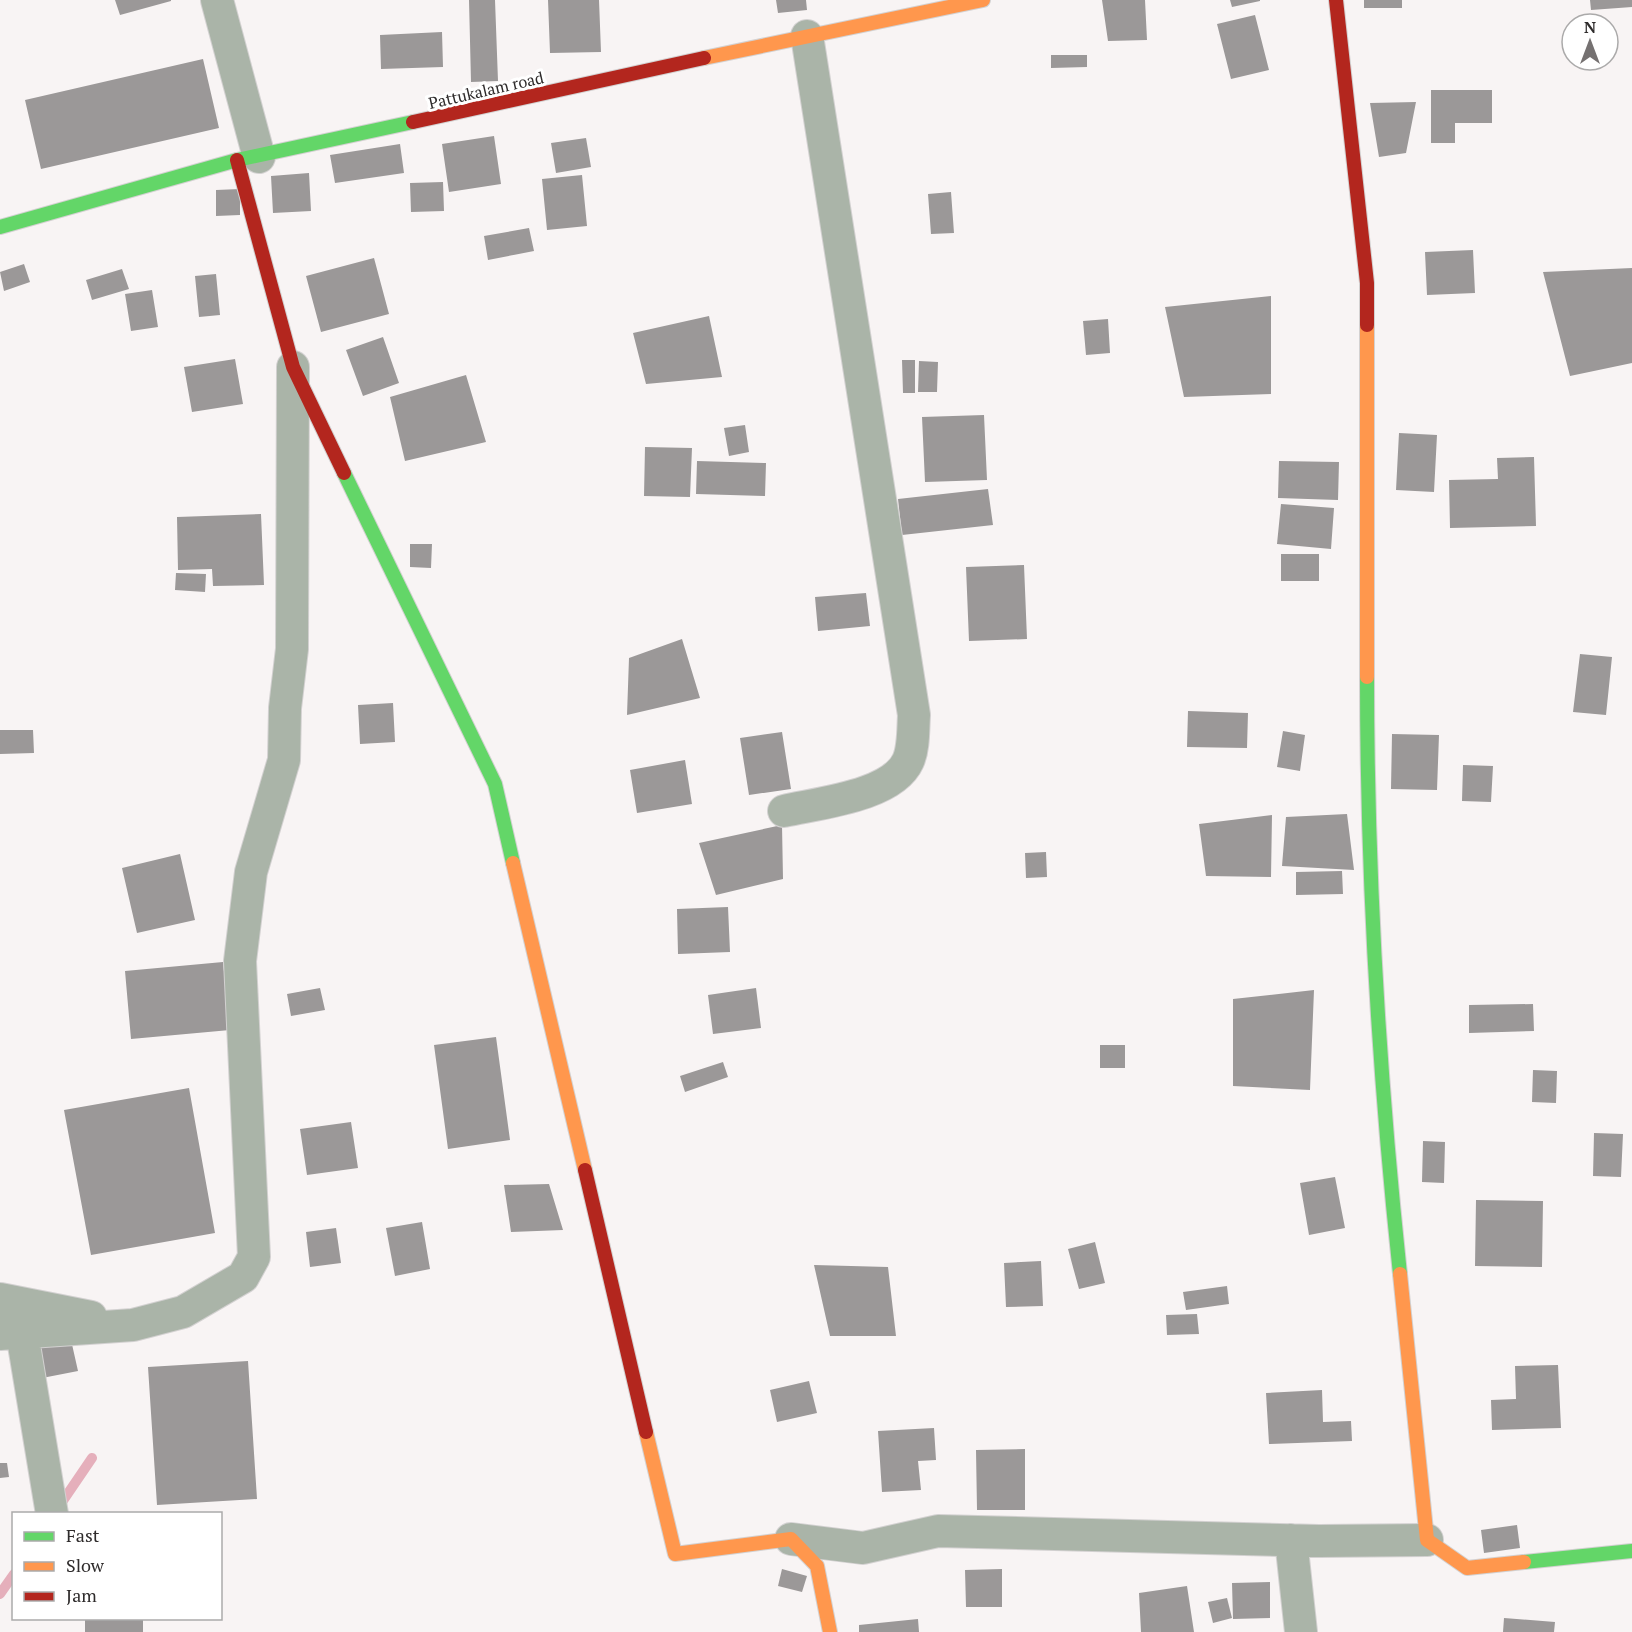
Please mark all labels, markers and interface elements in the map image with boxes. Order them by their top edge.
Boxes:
north arrow [1560,12,1620,72]
text: N [1584,16,1596,38]
street label: Pattukalam road [426,66,546,114]
legend [12,1512,222,1620]
text: Fast [66,1523,100,1547]
text: Slow [66,1553,105,1577]
text: Jam [66,1583,97,1607]

